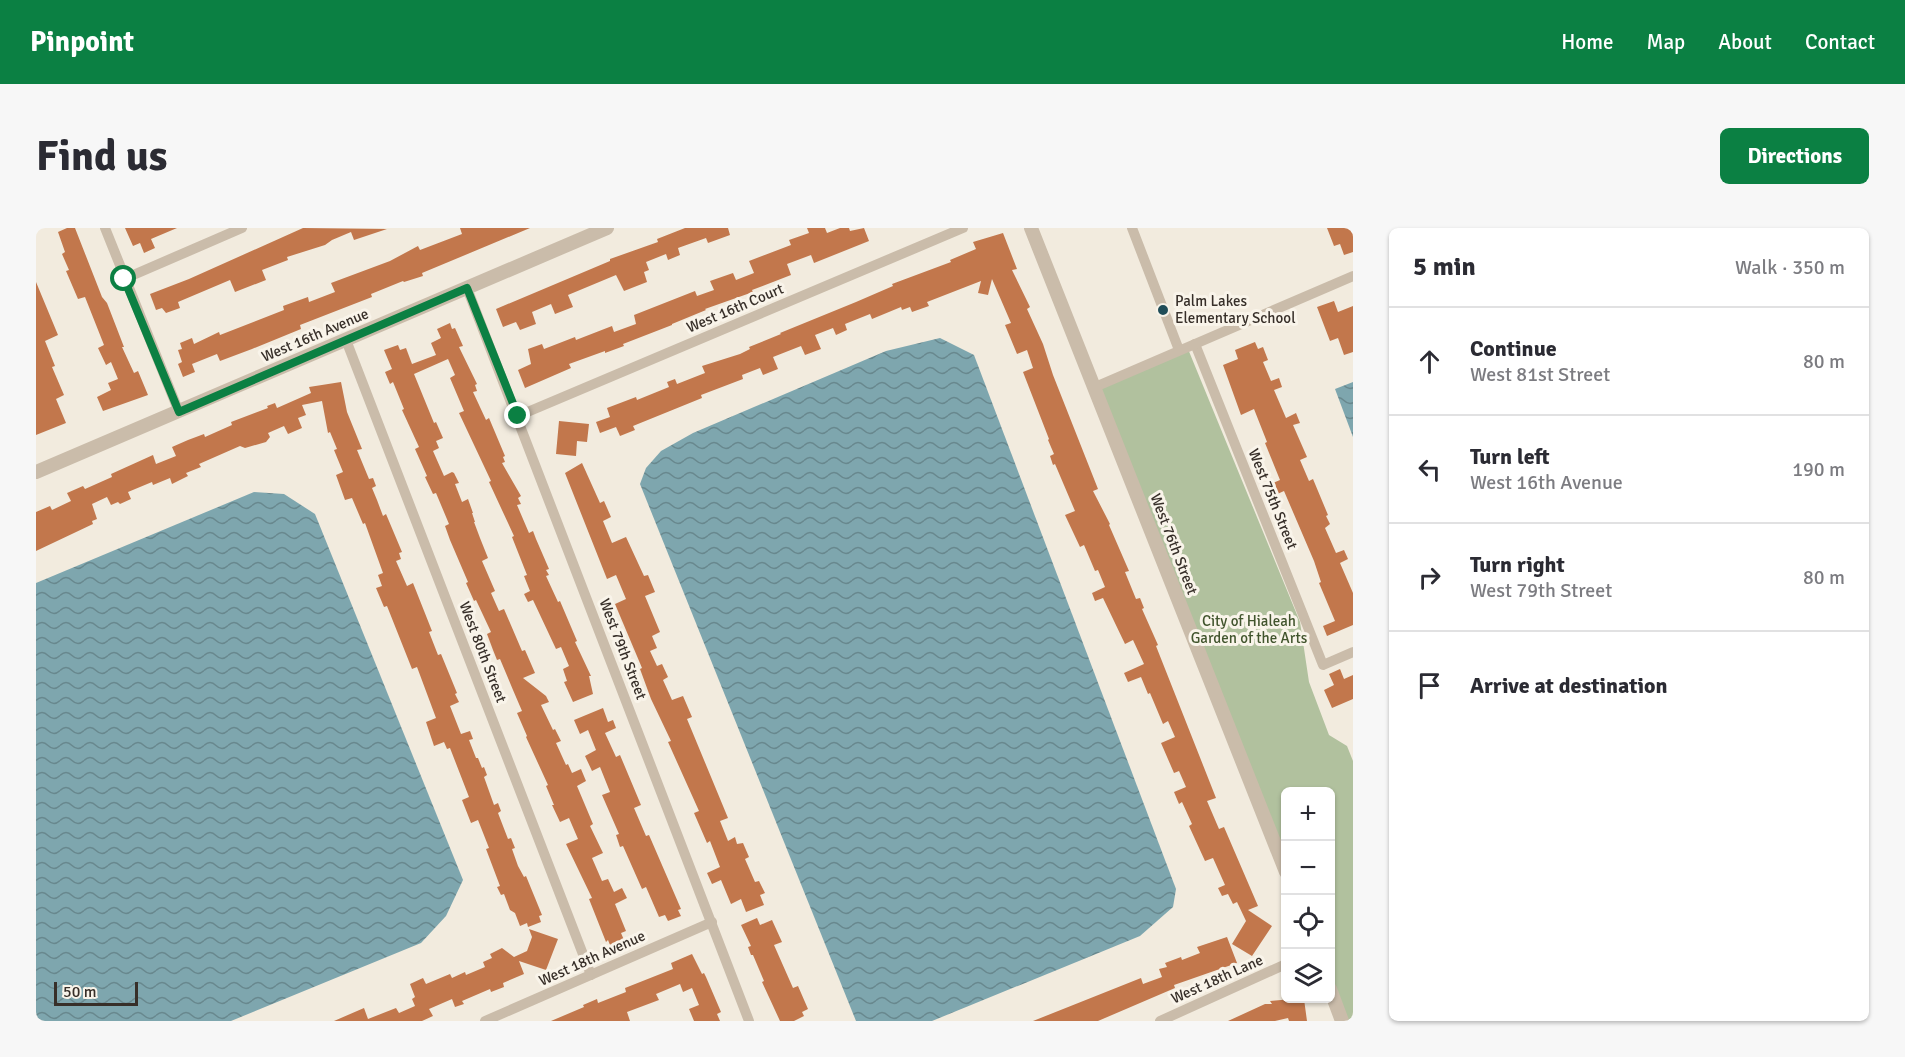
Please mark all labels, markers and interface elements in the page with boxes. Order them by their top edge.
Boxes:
text: Pinpoint [30,25,134,59]
text: Home [1561,29,1614,55]
text: Map [1647,29,1685,55]
text: About [1718,29,1772,55]
text: Contact [1805,29,1875,55]
button: Directions [1720,128,1869,184]
text: Find us [36,131,167,182]
text: 5 min [1413,251,1476,283]
text: Walk · 350 m [1735,255,1845,280]
route start [110,265,136,291]
street label: West 16th Court [684,279,786,337]
place label: Palm Lakes Elementary School [1175,292,1296,327]
marker: Palm Lakes Elementary School [1156,303,1170,317]
street label: West 16th Avenue [259,304,371,366]
text: Continue [1470,335,1557,362]
icon: ahead [1413,345,1446,378]
text: 80 m [1803,349,1845,374]
text: West 81st Street [1470,362,1610,387]
route end [504,402,530,428]
text: Turn left [1470,443,1550,470]
street label: West 75th Street [1245,446,1301,552]
icon: left [1413,453,1446,486]
text: 190 m [1792,457,1845,482]
text: West 16th Avenue [1470,470,1623,495]
street label: West 76th Street [1146,491,1202,597]
text: Turn right [1470,551,1565,578]
icon: right [1413,561,1446,594]
text: 80 m [1803,565,1845,590]
text: West 79th Street [1470,578,1612,603]
street label: West 79th Street [595,596,651,702]
street label: West 80th Street [455,599,511,705]
park label: City of Hialeah Garden of the Arts [1191,612,1308,647]
icon: arrive [1413,669,1446,702]
text: Arrive at destination [1470,672,1667,699]
map controls [1281,787,1335,1003]
button: + [1281,787,1335,841]
button: − [1281,841,1335,895]
button: locate [1281,895,1335,949]
street label: West 18th Avenue [536,926,648,990]
button: layers [1281,949,1335,1003]
street label: West 18th Lane [1168,951,1266,1007]
scale bar [54,979,138,1006]
text: 50 m [63,982,97,1002]

